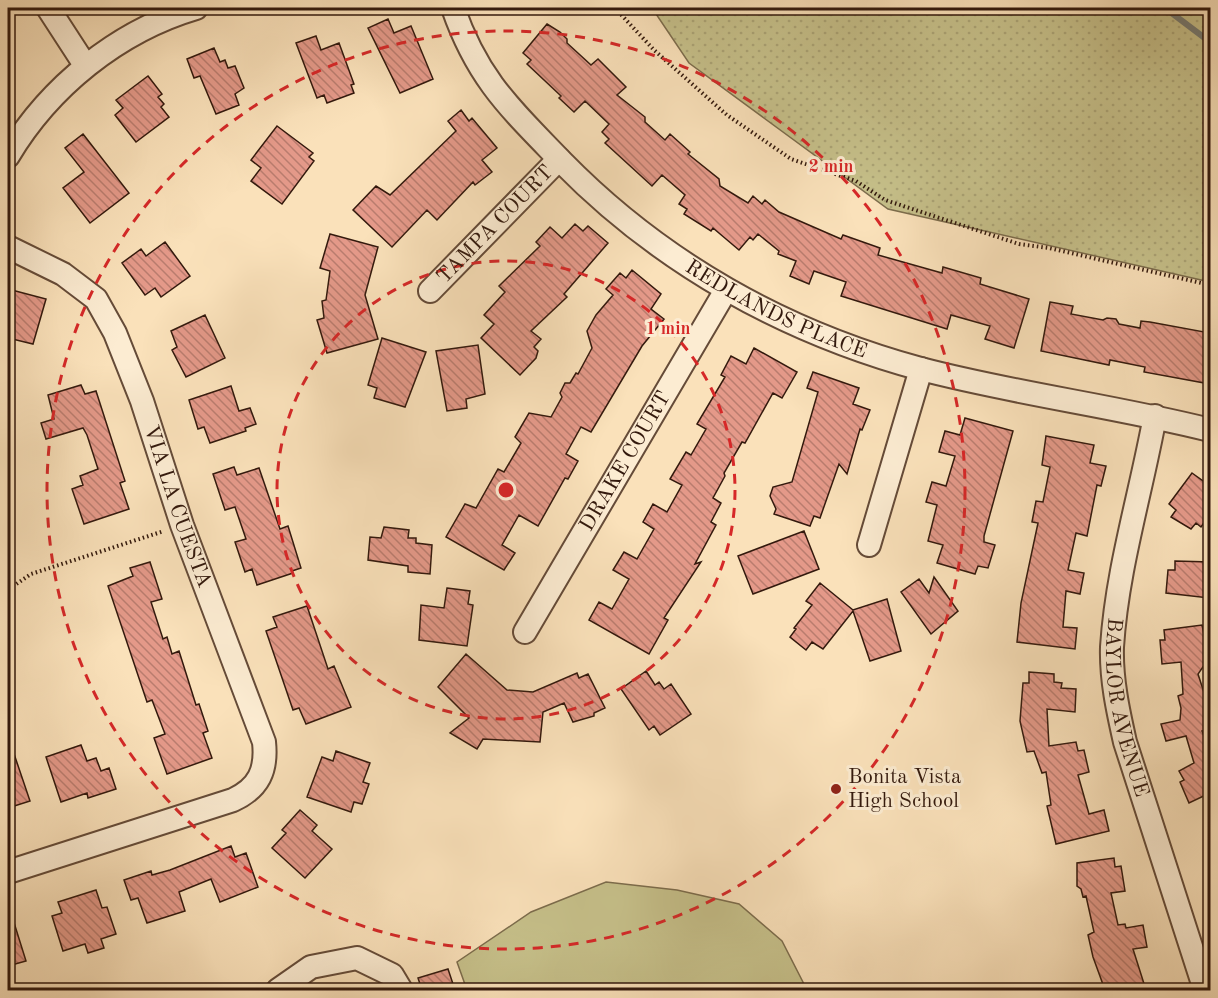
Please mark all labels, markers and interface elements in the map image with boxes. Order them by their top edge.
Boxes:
text: 2 min [808,158,854,176]
street label: TAMPA COURT [433,161,557,288]
street label: REDLANDS PLACE [682,256,870,362]
text: 1 min [645,320,691,338]
street label: DRAKE COURT [576,388,675,535]
street label: VIA LA CUESTA [140,423,215,590]
centre of rings [496,480,516,500]
street label: BAYLOR AVENUE [1101,617,1152,799]
place label: Bonita Vista High School [848,767,961,812]
marker: Bonita Vista High School [829,782,843,796]

